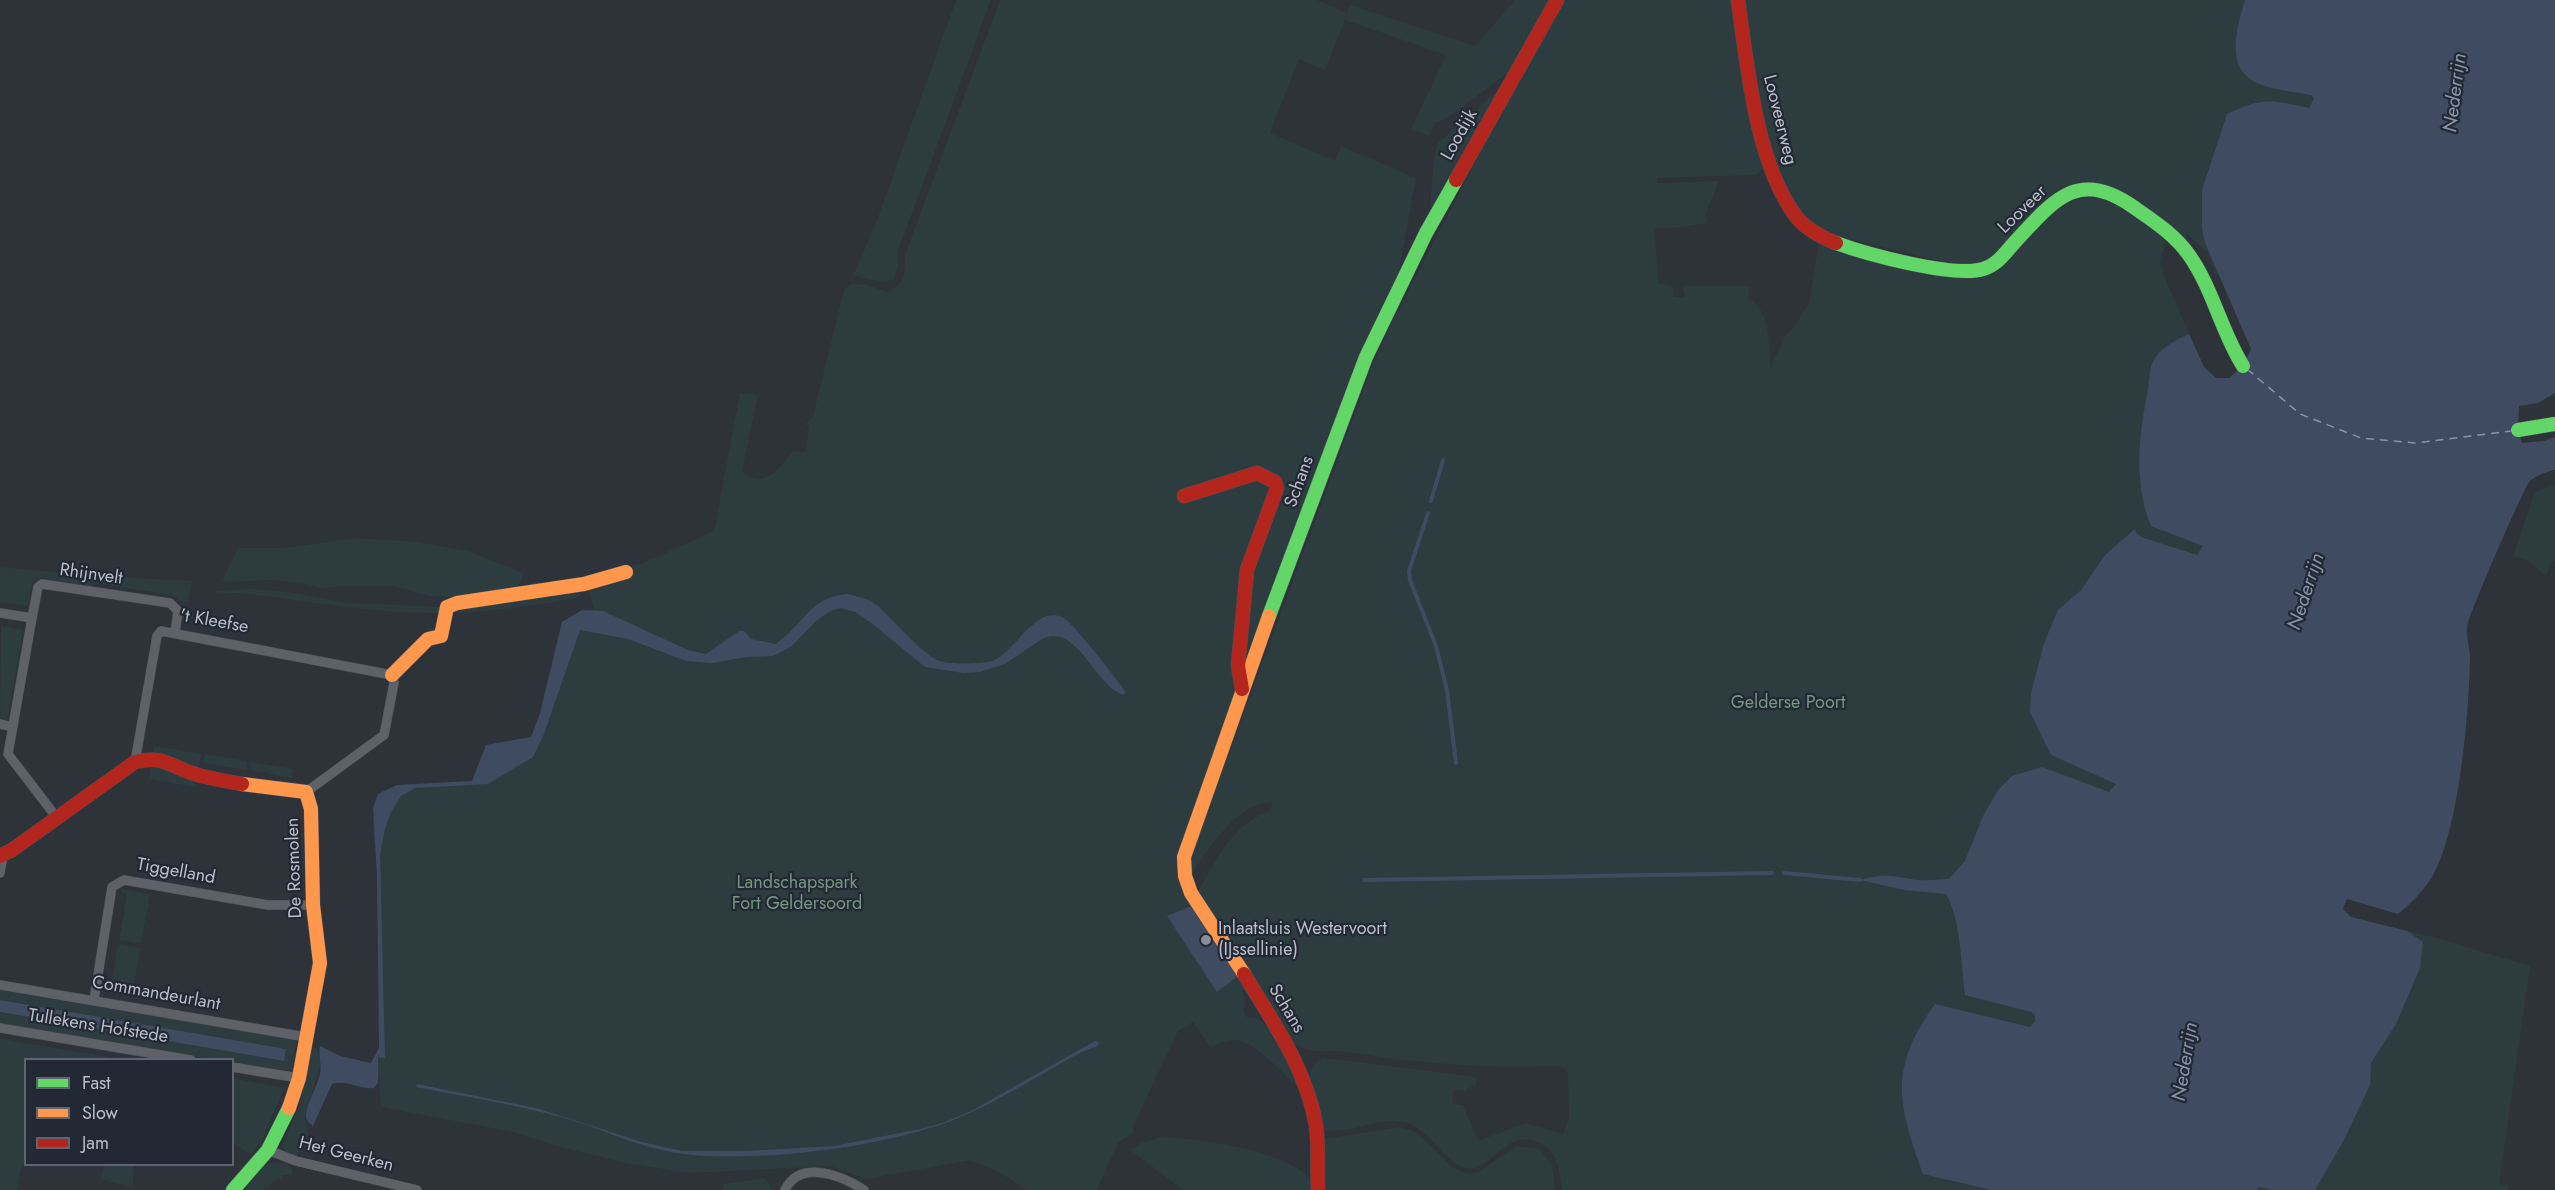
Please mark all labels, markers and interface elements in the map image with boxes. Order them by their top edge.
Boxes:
water label: Nederrijn [2439,52,2473,134]
street label: Looveerweg [1757,73,1801,167]
street label: Loodijk [1437,106,1483,164]
street label: Looveer [1994,181,2052,239]
street label: Schans [1281,453,1319,511]
water label: Nederrijn [2283,550,2331,634]
street label: Rhijnvelt [58,560,124,590]
street label: 't Kleefse [178,605,250,639]
park label: Gelderse Poort [1731,693,1845,715]
street label: De Rosmolen [282,817,308,919]
street label: Tiggelland [135,854,217,890]
park label: Landschapspark Fort Geldersoord [732,873,862,916]
place label: Inlaatsluis Westervoort (IJssellinie) [1218,919,1387,962]
marker: Inlaatsluis Westervoort (IJssellinie) [1199,933,1213,947]
street label: Commandeurlant [90,972,222,1016]
street label: Schans [1263,981,1309,1037]
street label: Tullekens Hofstede [27,1005,169,1049]
water label: Nederrijn [2168,1021,2204,1103]
legend [24,1058,234,1166]
text: Fast [82,1070,111,1096]
text: Slow [82,1100,118,1126]
text: Jam [82,1130,109,1156]
street label: Het Geerken [296,1133,396,1177]

